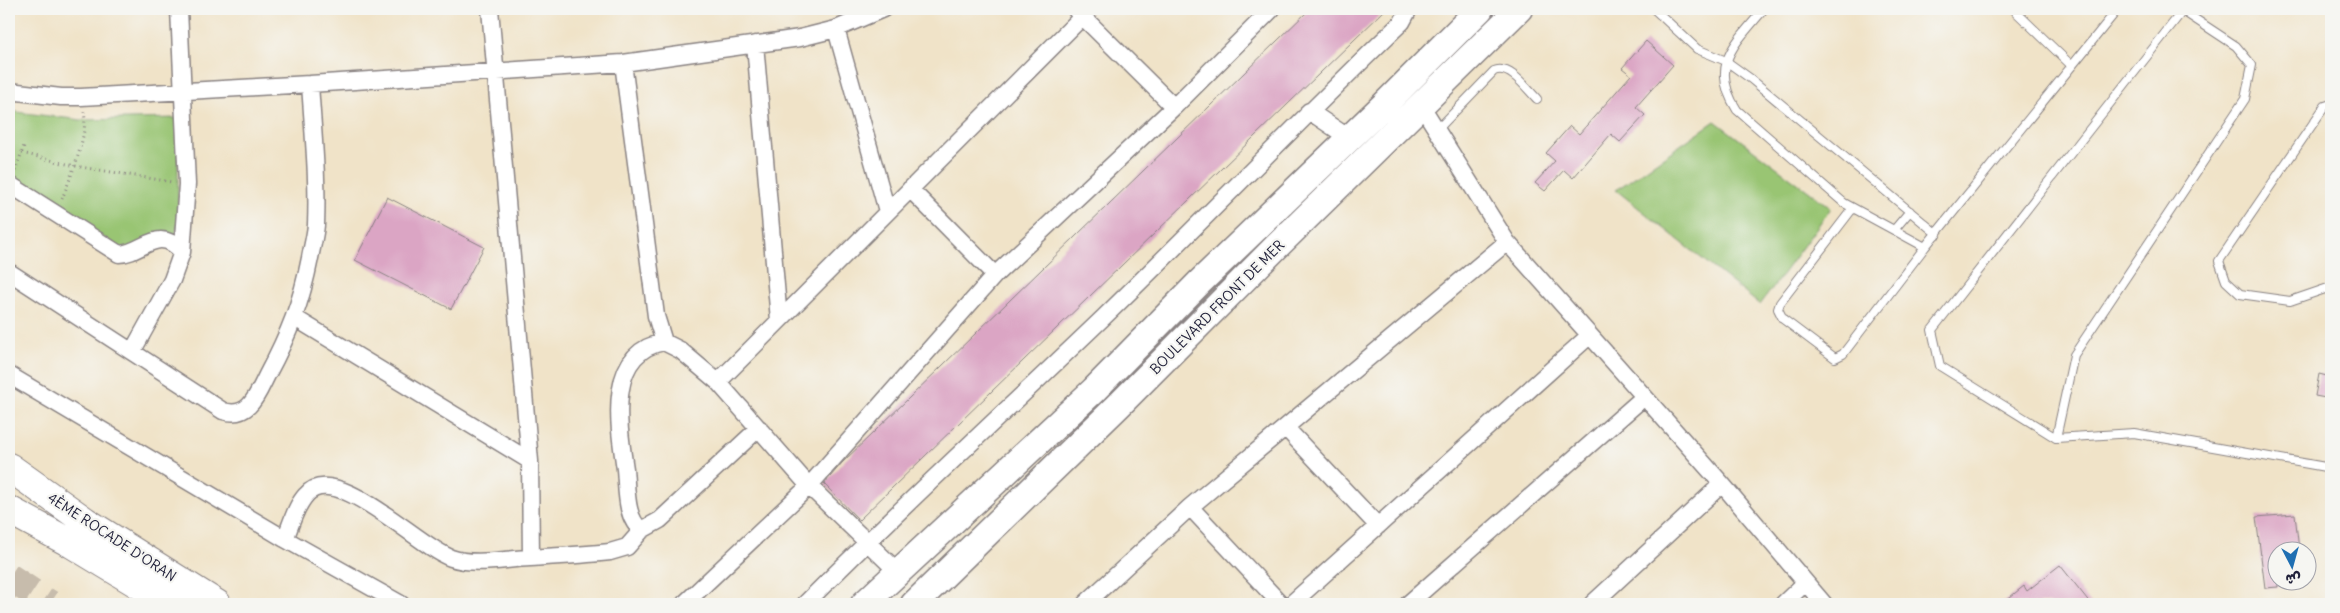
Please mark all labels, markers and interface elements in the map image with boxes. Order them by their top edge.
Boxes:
street label: BOULEVARD FRONT DE MER [1146,236,1288,378]
street label: 4ÈME ROCADE D'ORAN [44,489,180,585]
north arrow [2268,540,2318,590]
text: ش [2285,569,2302,589]

